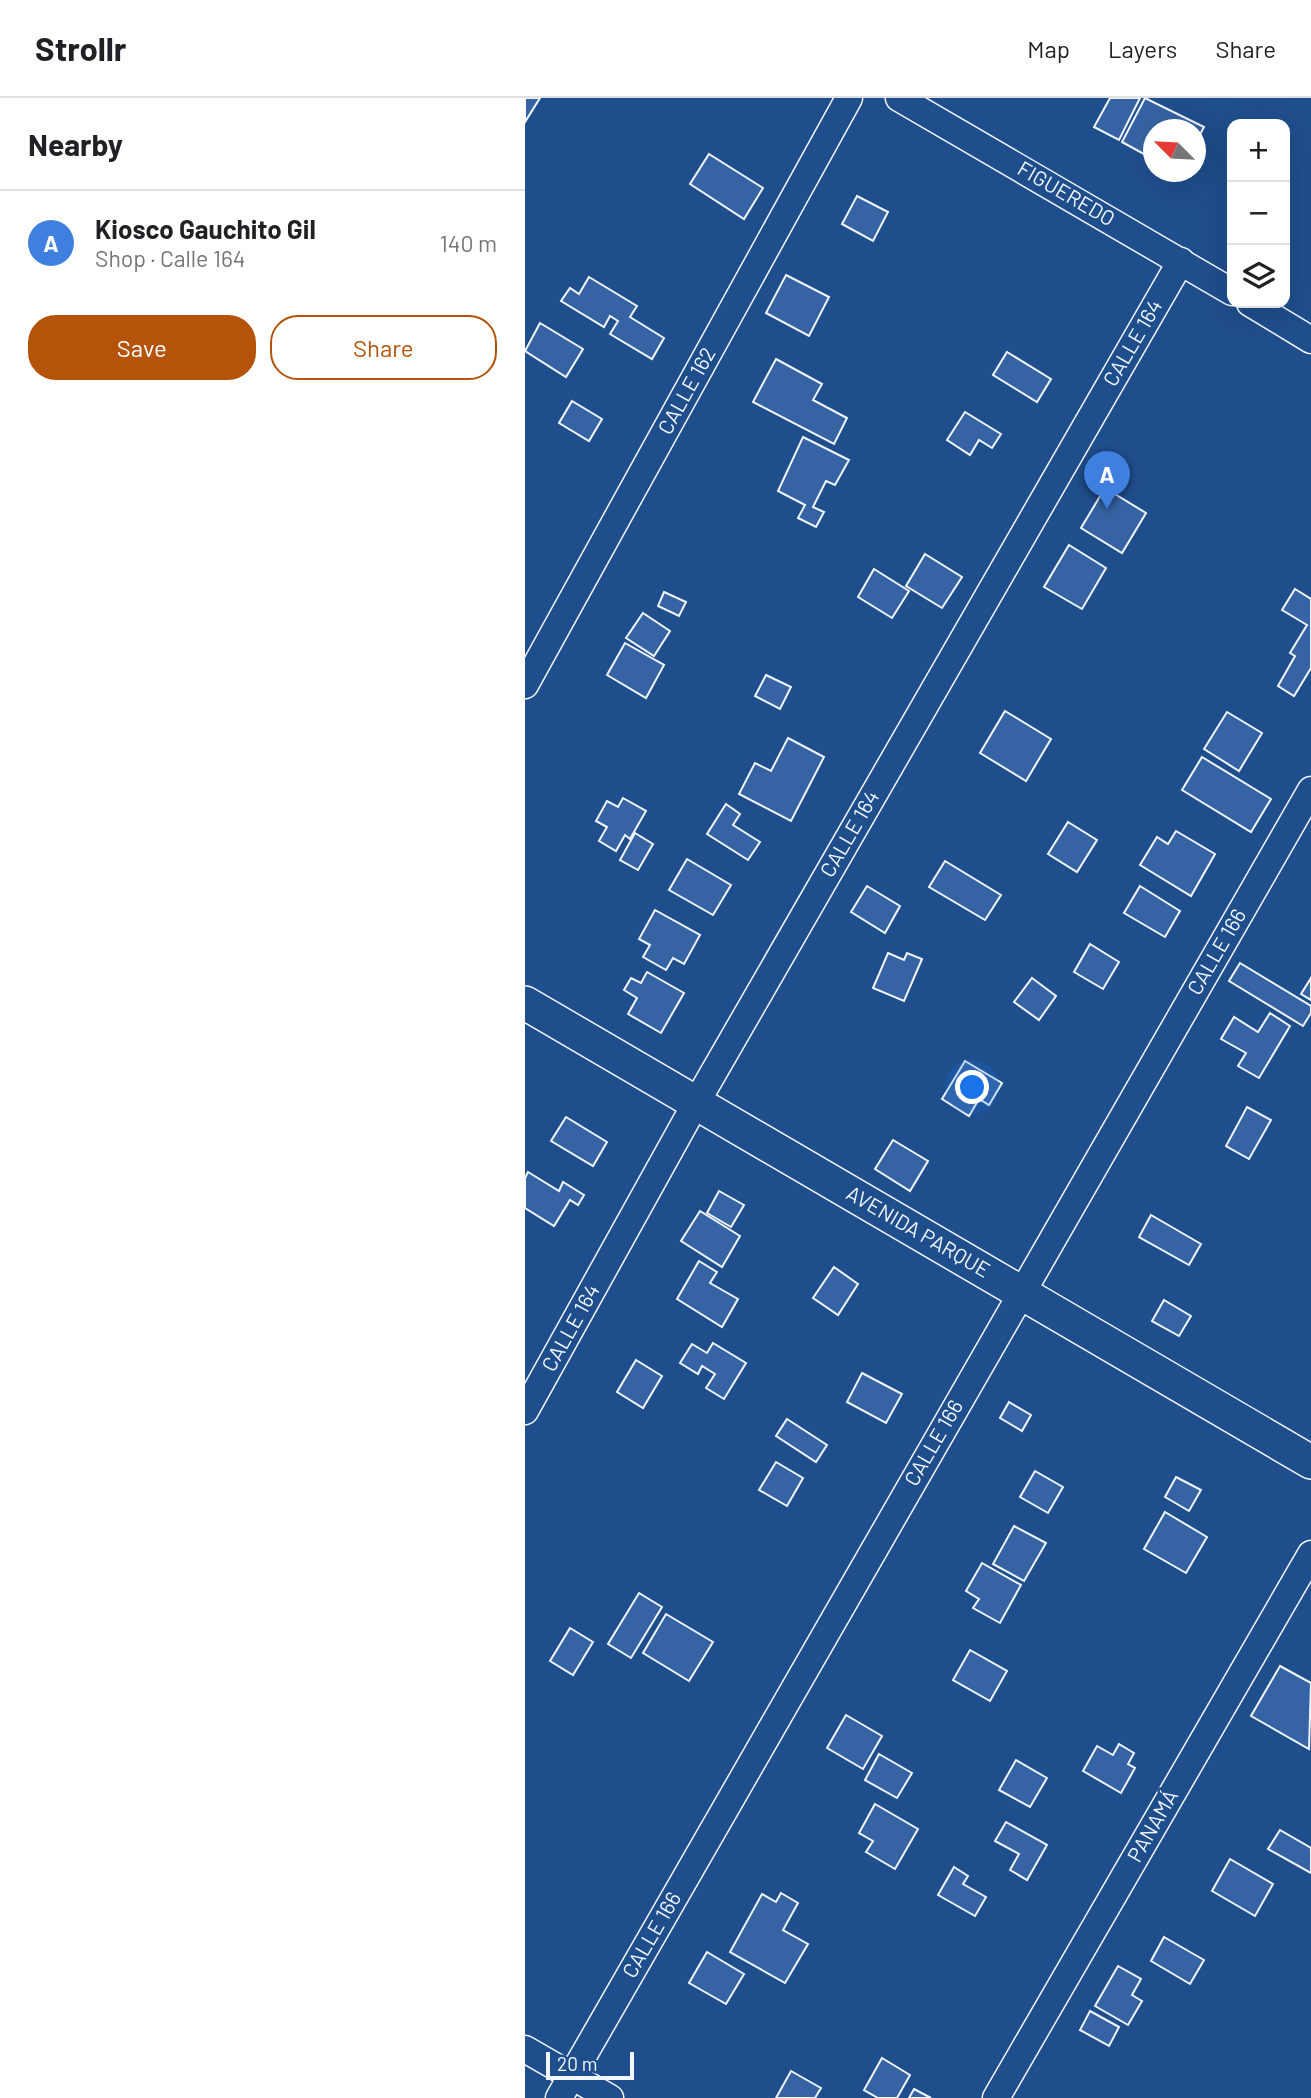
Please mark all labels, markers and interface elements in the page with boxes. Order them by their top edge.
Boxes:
text: Strollr [35,28,127,68]
text: Map [1027,34,1070,63]
text: Layers [1108,34,1177,63]
text: Share [1215,34,1276,63]
north arrow [1143,119,1206,182]
map controls [1227,119,1290,308]
button: + [1227,119,1290,182]
text: Nearby [28,126,123,162]
street label: FIGUEREDO [1014,155,1120,231]
button: − [1227,182,1290,245]
text: Kiosco Gauchito Gil [95,213,316,244]
text: A [43,229,59,257]
text: 140 m [440,229,497,257]
text: Shop · Calle 164 [95,244,246,272]
button: layers [1227,245,1290,308]
street label: CALLE 164 [1097,294,1167,390]
button: Save [28,315,256,380]
button: Share [270,315,497,380]
street label: CALLE 162 [652,342,720,438]
pin: A [1084,451,1130,509]
street label: CALLE 164 [814,785,884,881]
street label: CALLE 166 [1181,904,1250,999]
your location [955,1070,989,1104]
street label: AVENIDA PARQUE [843,1179,995,1282]
street label: CALLE 164 [535,1279,604,1375]
street label: CALLE 166 [898,1395,967,1490]
street label: PANAMÁ [1121,1784,1183,1866]
street label: CALLE 166 [616,1887,685,1982]
scale bar [546,2049,633,2081]
text: 20 m [557,2052,597,2075]

